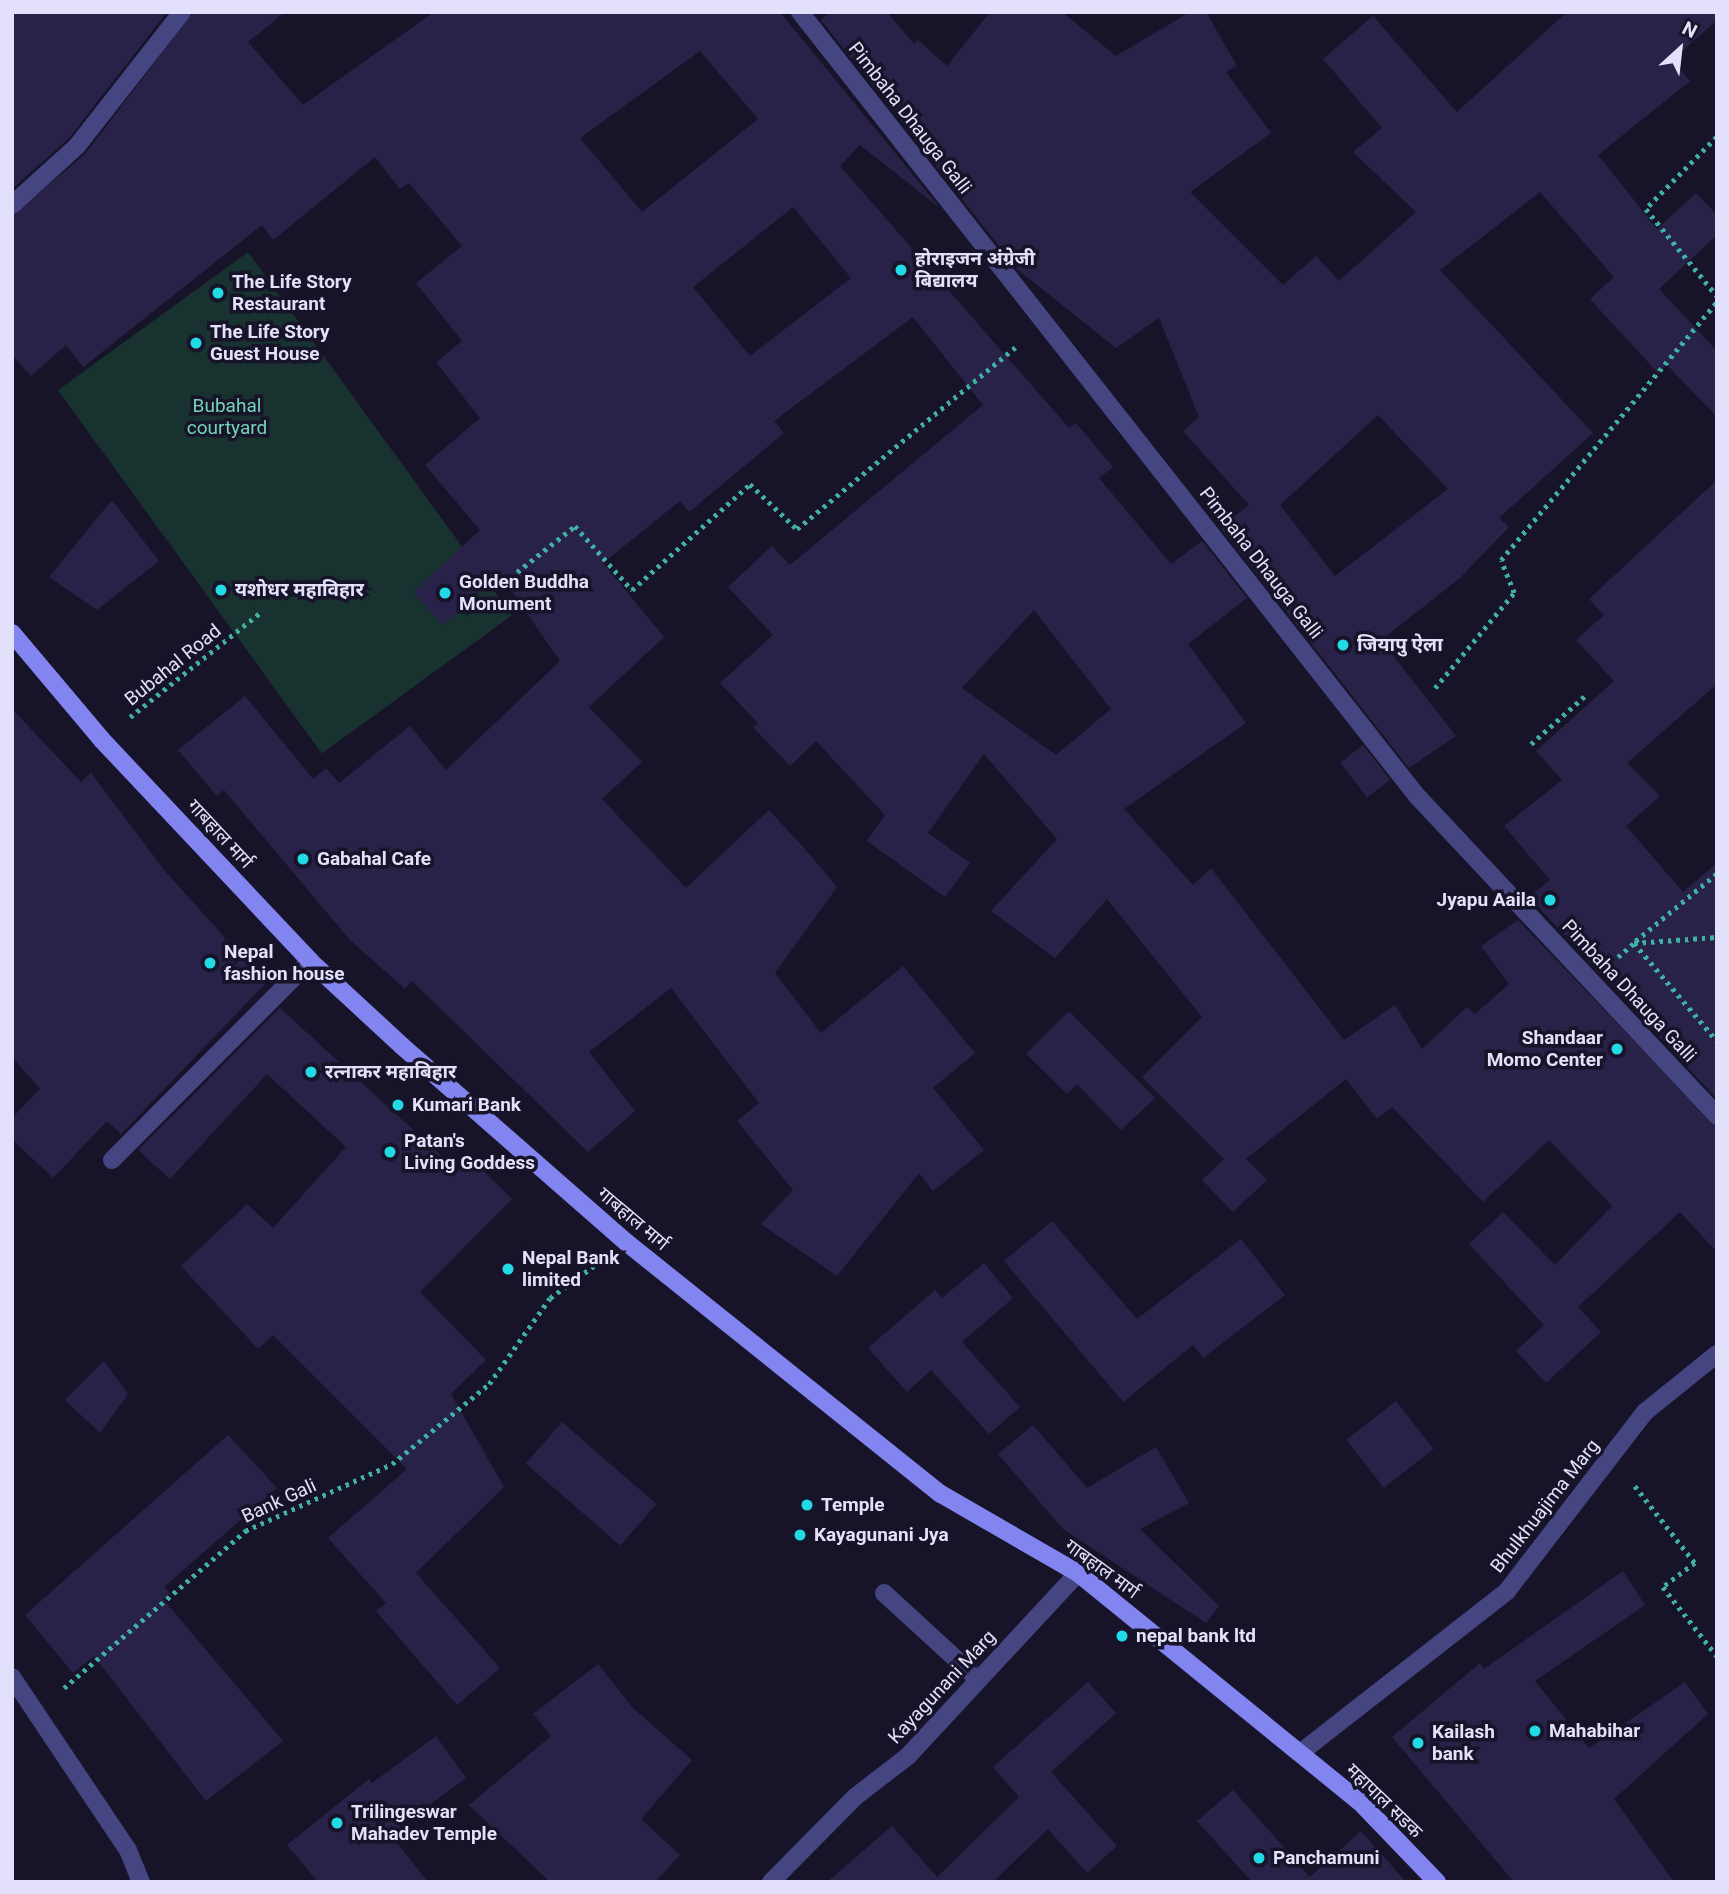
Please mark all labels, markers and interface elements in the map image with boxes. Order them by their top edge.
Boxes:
north arrow [1645,14,1715,84]
text: N [1679,17,1701,43]
street label: Pimbaha Dhauga Galli [844,38,976,198]
place label: होराइजन अंग्रेजी बिद्यालय [915,248,1035,292]
marker: होराइजन अंग्रेजी बिद्यालय [893,262,909,278]
place label: The Life Story Restaurant [232,271,352,315]
marker: The Life Story Restaurant [210,285,226,301]
place label: The Life Story Guest House [210,321,330,365]
marker: The Life Story Guest House [188,335,204,351]
park label: Bubahal courtyard [187,395,267,439]
street label: Pimbaha Dhauga Galli [1195,483,1327,643]
place label: Golden Buddha Monument [459,571,589,615]
place label: यशोधर महाविहार [235,579,364,601]
marker: यशोधर महाविहार [213,582,229,598]
marker: Golden Buddha Monument [437,585,453,601]
street label: Bubahal Road [120,619,226,711]
place label: जियापु ऐला [1357,634,1443,656]
marker: जियापु ऐला [1335,637,1351,653]
street label: गाबहाल मार्ग [182,795,258,873]
place label: Gabahal Cafe [317,848,431,870]
marker: Gabahal Cafe [295,851,311,867]
place label: Jyapu Aaila [1437,889,1536,911]
marker: Jyapu Aaila [1542,892,1558,908]
street label: Pimbaha Dhauga Galli [1557,915,1701,1067]
place label: Nepal fashion house [224,941,345,985]
marker: Nepal fashion house [202,955,218,971]
place label: Shandaar Momo Center [1487,1027,1603,1071]
marker: Shandaar Momo Center [1609,1041,1625,1057]
place label: रत्नाकर महाबिहार [325,1061,456,1083]
marker: रत्नाकर महाबिहार [303,1064,319,1080]
place label: Kumari Bank [412,1094,521,1116]
marker: Kumari Bank [390,1097,406,1113]
place label: Patan's Living Goddess [404,1130,535,1174]
marker: Patan's Living Goddess [382,1144,398,1160]
street label: गाबहाल मार्ग [593,1183,673,1255]
place label: Nepal Bank limited [522,1247,619,1291]
marker: Nepal Bank limited [500,1261,516,1277]
street label: Bhulkhuajima Marg [1486,1435,1604,1577]
street label: Bank Gali [238,1474,320,1528]
place label: Temple [821,1494,885,1516]
marker: Temple [799,1497,815,1513]
place label: Kayagunani Jya [814,1524,949,1546]
marker: Kayagunani Jya [792,1527,808,1543]
street label: गाबहाल मार्ग [1060,1534,1144,1604]
street label: Kayagunani Marg [884,1625,1000,1749]
place label: nepal bank ltd [1136,1625,1256,1647]
marker: nepal bank ltd [1114,1628,1130,1644]
place label: Mahabihar [1549,1720,1640,1742]
place label: Kailash bank [1432,1721,1495,1765]
marker: Mahabihar [1527,1723,1543,1739]
marker: Kailash bank [1410,1735,1426,1751]
street label: महापाल सडक [1341,1759,1427,1843]
place label: Trilingeswar Mahadev Temple [351,1801,497,1845]
marker: Trilingeswar Mahadev Temple [329,1815,345,1831]
place label: Panchamuni [1273,1847,1379,1869]
marker: Panchamuni [1251,1850,1267,1866]

